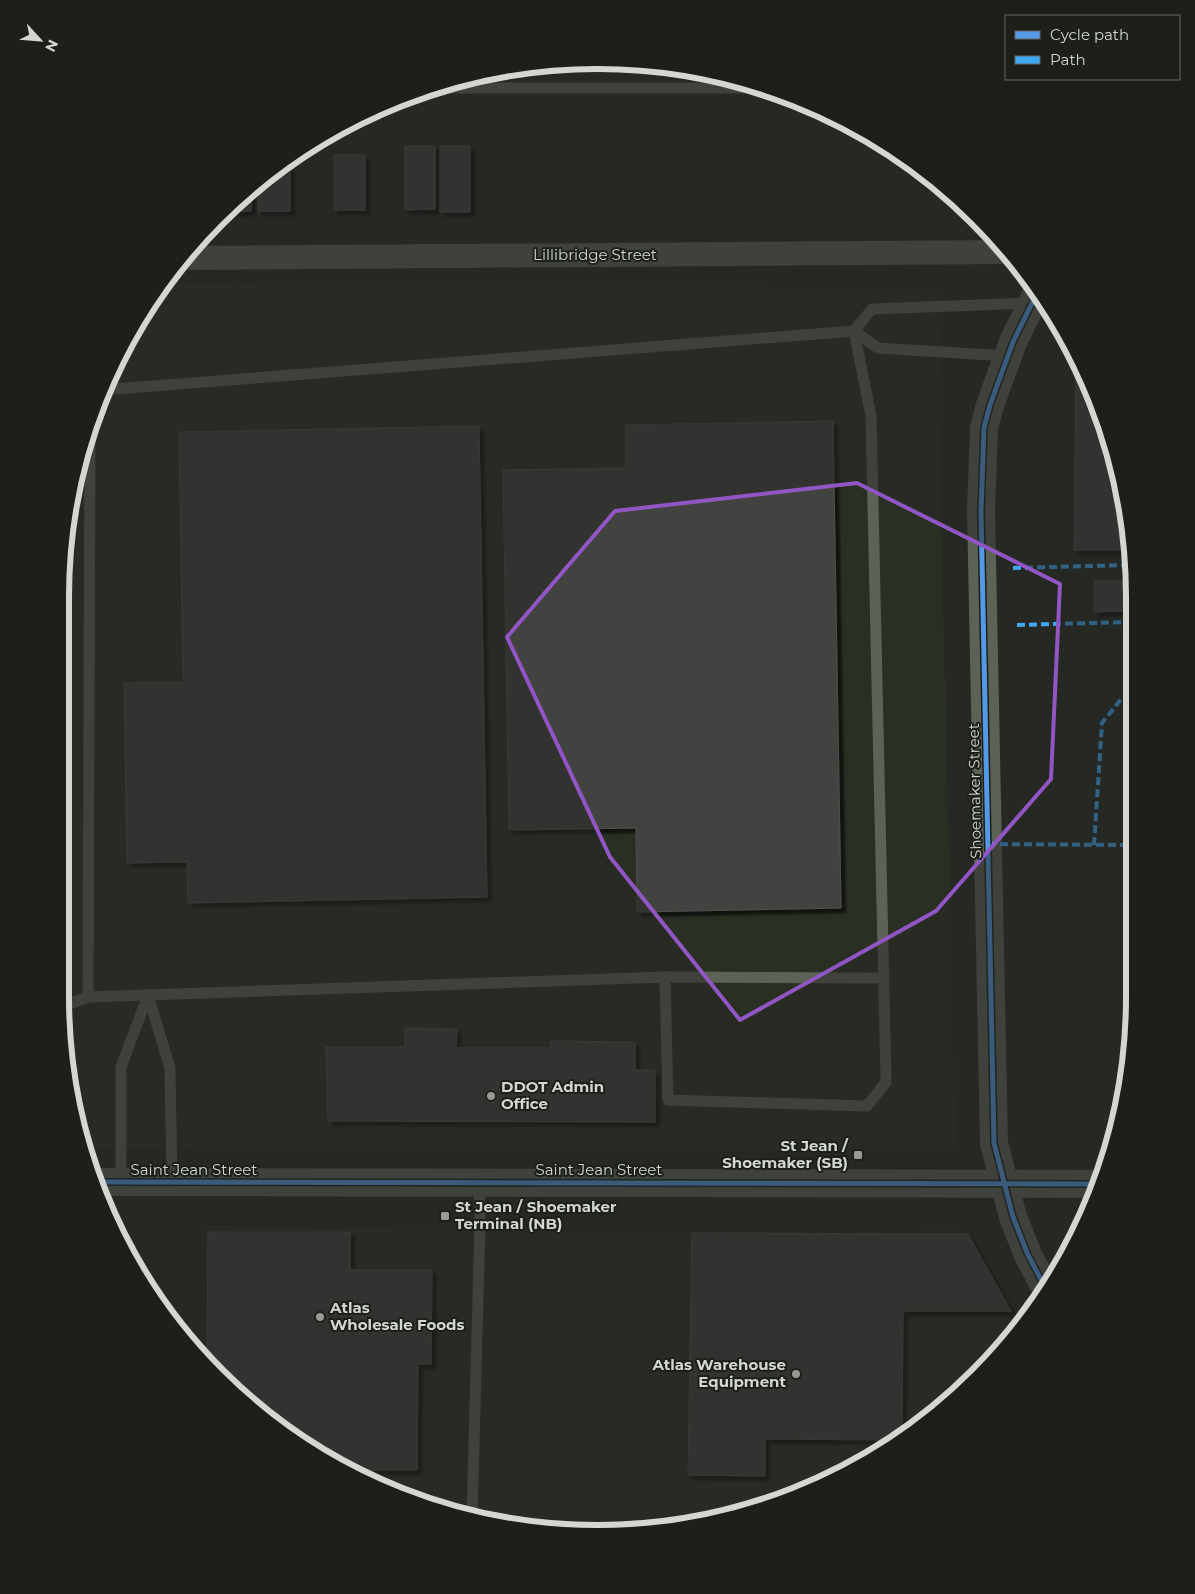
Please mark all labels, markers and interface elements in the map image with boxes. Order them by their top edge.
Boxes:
north arrow [15,15,65,65]
legend [1005,15,1180,80]
text: Cycle path [1050,25,1129,44]
text: N [41,37,62,55]
text: Path [1050,50,1086,69]
street label: Lillibridge Street [533,245,657,264]
street label: Shoemaker Street [964,723,985,859]
place label: DDOT Admin Office [501,1077,604,1113]
marker: DDOT Admin Office [485,1090,497,1102]
place label: St Jean / Shoemaker (SB) [722,1136,849,1172]
marker: St Jean / Shoemaker (SB) [852,1149,864,1161]
street label: Saint Jean Street [131,1160,257,1179]
street label: Saint Jean Street [536,1160,662,1179]
place label: St Jean / Shoemaker Terminal (NB) [455,1197,617,1233]
marker: St Jean / Shoemaker Terminal (NB) [439,1210,451,1222]
place label: Atlas Wholesale Foods [329,1298,464,1334]
marker: Atlas Wholesale Foods [314,1311,326,1323]
place label: Atlas Warehouse Equipment [651,1355,786,1391]
marker: Atlas Warehouse Equipment [790,1368,802,1380]

